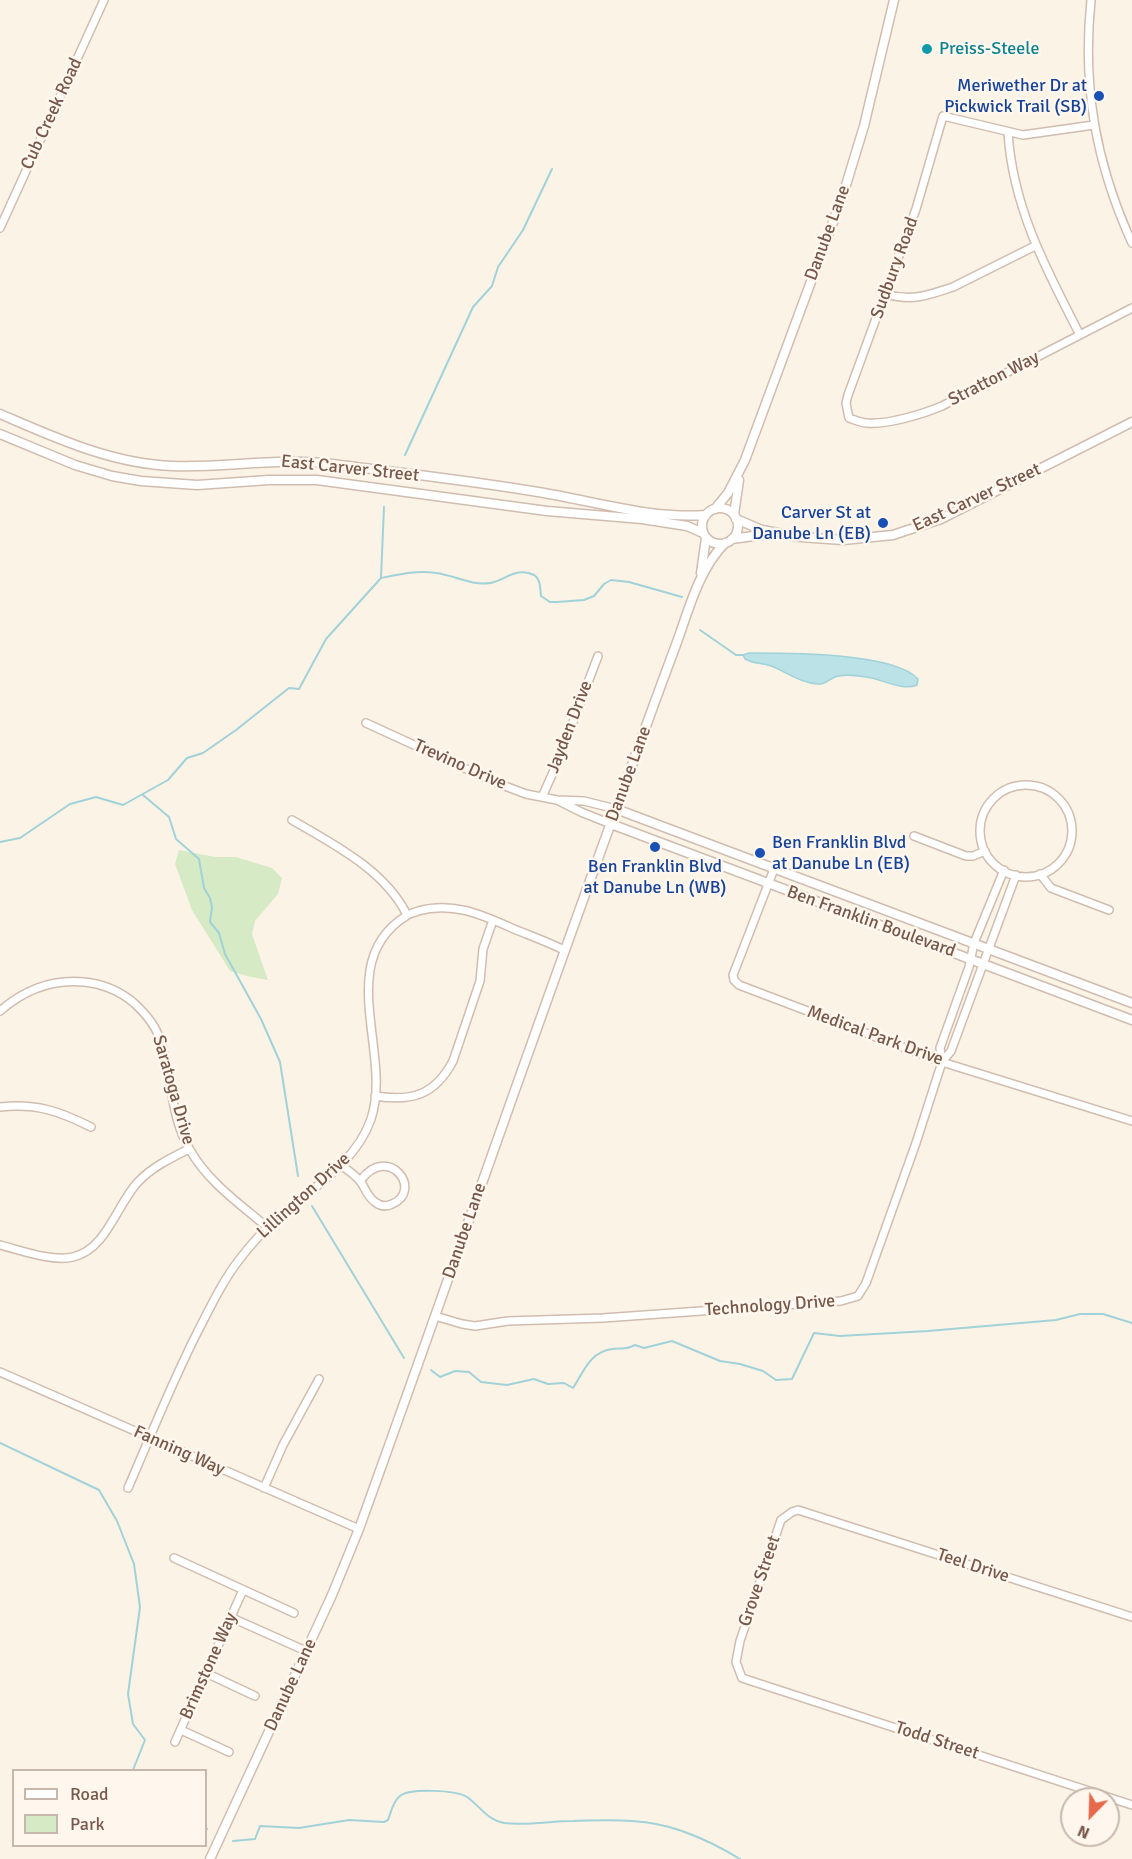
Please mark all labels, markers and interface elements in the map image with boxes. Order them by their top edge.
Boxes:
place label: Preiss-Steele [939,38,1039,60]
marker: Preiss-Steele [920,42,934,56]
street label: Cub Creek Road [17,55,87,173]
place label: Meriwether Dr at Pickwick Trail (SB) [944,75,1087,118]
marker: Meriwether Dr at Pickwick Trail (SB) [1092,89,1106,103]
street label: Danube Lane [801,182,855,284]
street label: Sudbury Road [867,214,923,322]
street label: Stratton Way [945,347,1043,411]
street label: East Carver Street [280,451,420,487]
street label: East Carver Street [910,459,1044,537]
place label: Carver St at Danube Ln (EB) [752,502,871,544]
marker: Carver St at Danube Ln (EB) [876,516,890,530]
street label: Jayden Drive [542,678,598,776]
street label: Danube Lane [602,723,656,825]
street label: Trevino Drive [410,735,510,795]
place label: Ben Franklin Blvd at Danube Ln (EB) [772,832,910,874]
marker: Ben Franklin Blvd at Danube Ln (WB) [648,840,662,854]
marker: Ben Franklin Blvd at Danube Ln (EB) [753,846,767,860]
place label: Ben Franklin Blvd at Danube Ln (WB) [583,856,727,898]
street label: Ben Franklin Boulevard [784,881,958,963]
street label: Medical Park Drive [804,1001,946,1071]
street label: Saratoga Drive [147,1033,199,1147]
street label: Lillington Drive [253,1149,355,1243]
street label: Danube Lane [439,1180,491,1282]
street label: Technology Drive [704,1291,836,1321]
street label: Fanning Way [130,1421,228,1481]
street label: Grove Street [734,1533,786,1629]
street label: Teel Drive [934,1544,1012,1588]
street label: Brimstone Way [176,1609,242,1723]
street label: Danube Lane [260,1635,322,1735]
street label: Todd Street [892,1717,982,1765]
legend [12,1769,207,1847]
text: Road [70,1783,109,1805]
north arrow [1060,1787,1120,1847]
text: Park [70,1813,105,1835]
text: N [1075,1820,1093,1843]

